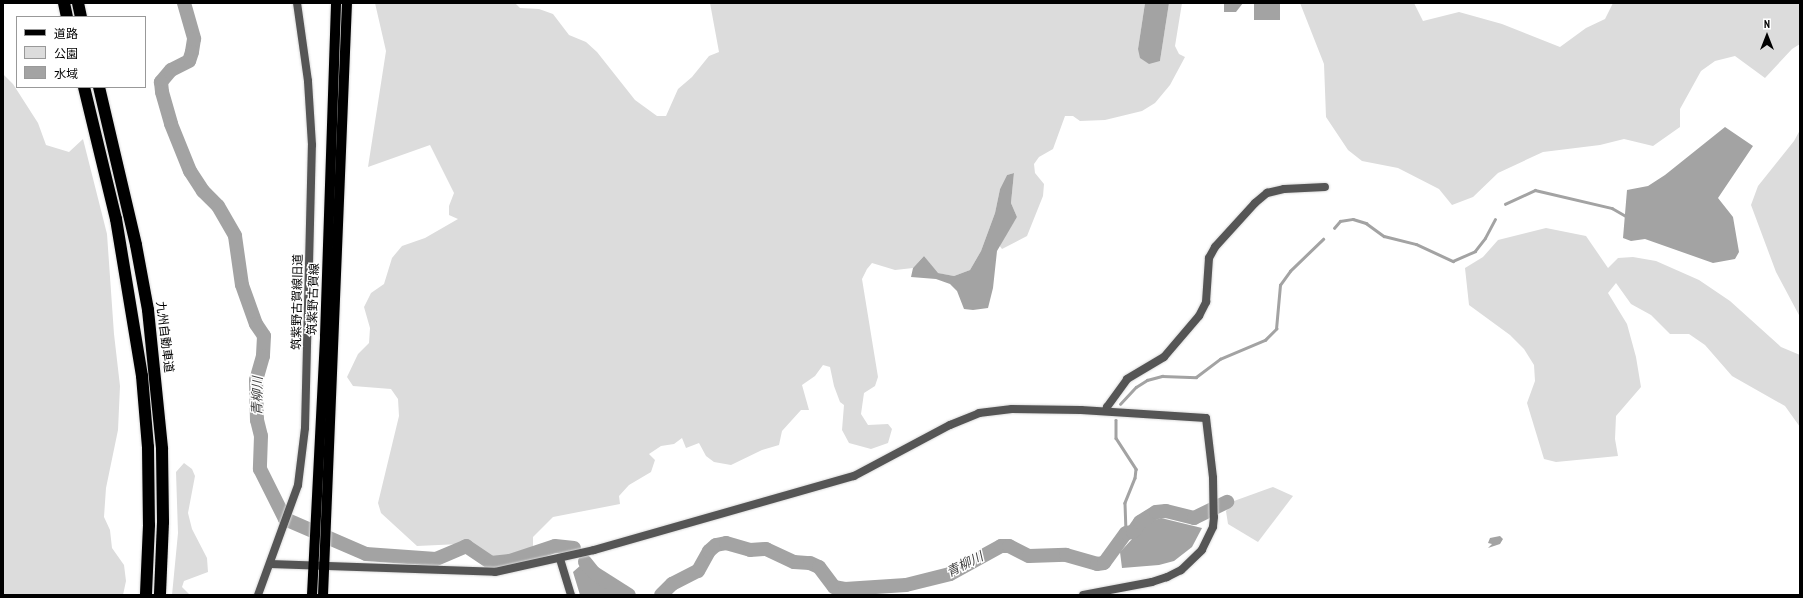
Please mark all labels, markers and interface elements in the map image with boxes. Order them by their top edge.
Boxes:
legend [16,16,146,88]
north arrow [1747,16,1787,56]
text: N [1764,17,1770,31]
text: 道路 [54,26,78,41]
text: 公園 [54,46,78,61]
text: 水域 [54,66,78,81]
street label: 筑紫野古賀線旧道 [289,254,305,350]
street label: 筑紫野古賀線 [305,263,321,335]
street label: 九州自動車道 [153,300,177,374]
water label: 青柳川 [250,376,266,416]
water label: 青柳川 [944,549,986,581]

